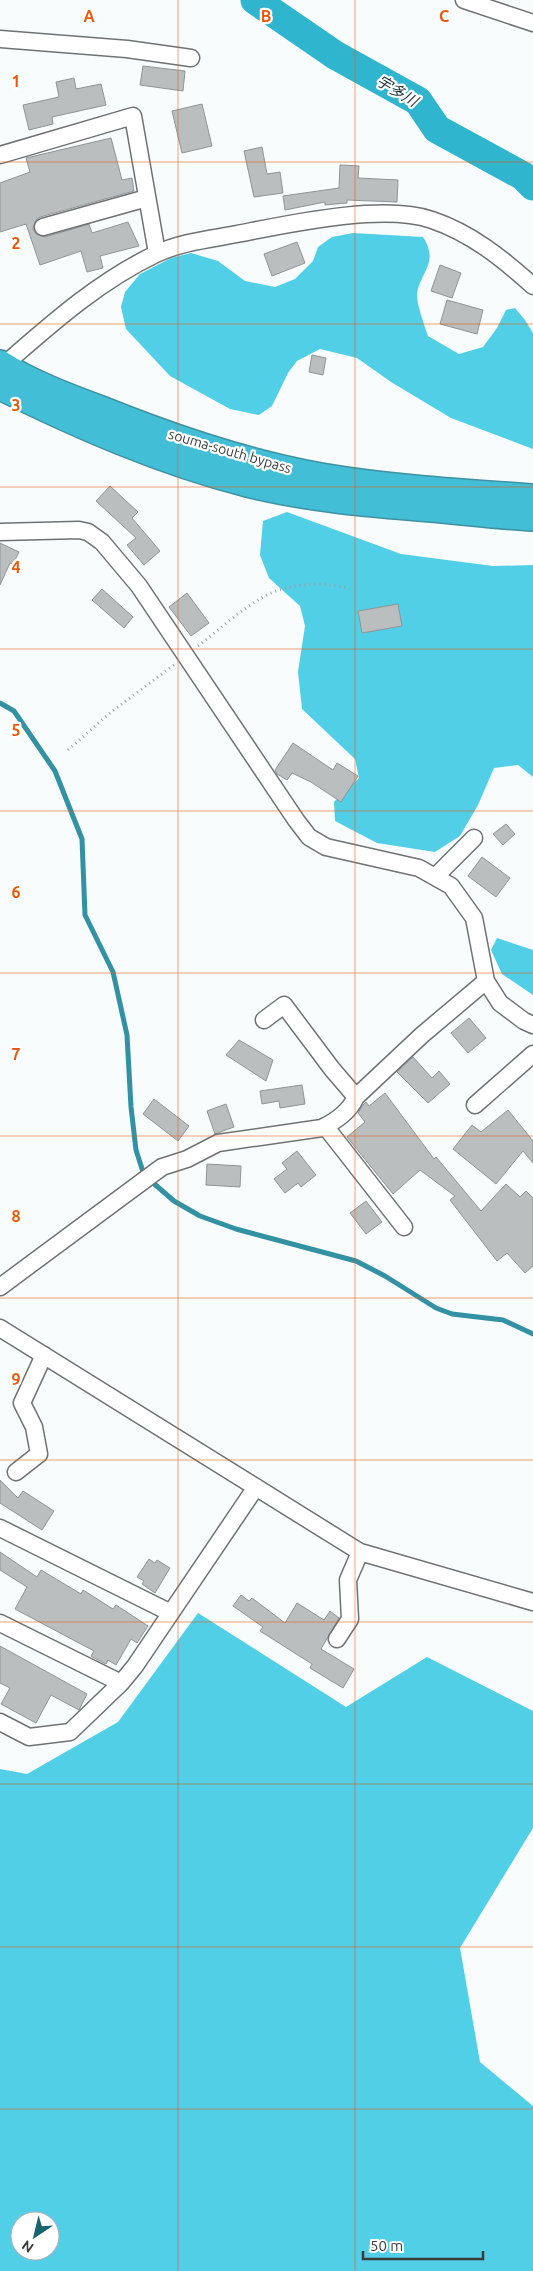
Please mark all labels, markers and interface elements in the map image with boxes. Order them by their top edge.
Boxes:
text: A [83,7,95,25]
text: B [261,7,271,25]
text: C [439,7,449,25]
text: 1 [11,72,21,90]
water label: 宇多川 [374,72,423,110]
text: 2 [11,234,21,252]
text: 3 [11,396,21,414]
street label: souma-south bypass [167,426,293,476]
text: 4 [11,558,21,576]
text: 5 [11,721,21,739]
text: 6 [11,883,21,901]
text: 7 [11,1045,21,1063]
text: 8 [11,1207,21,1225]
text: 9 [11,1370,21,1388]
north arrow [10,2211,60,2261]
scale bar [363,2228,483,2260]
text: N [19,2237,36,2256]
text: 50 m [370,2237,403,2254]

